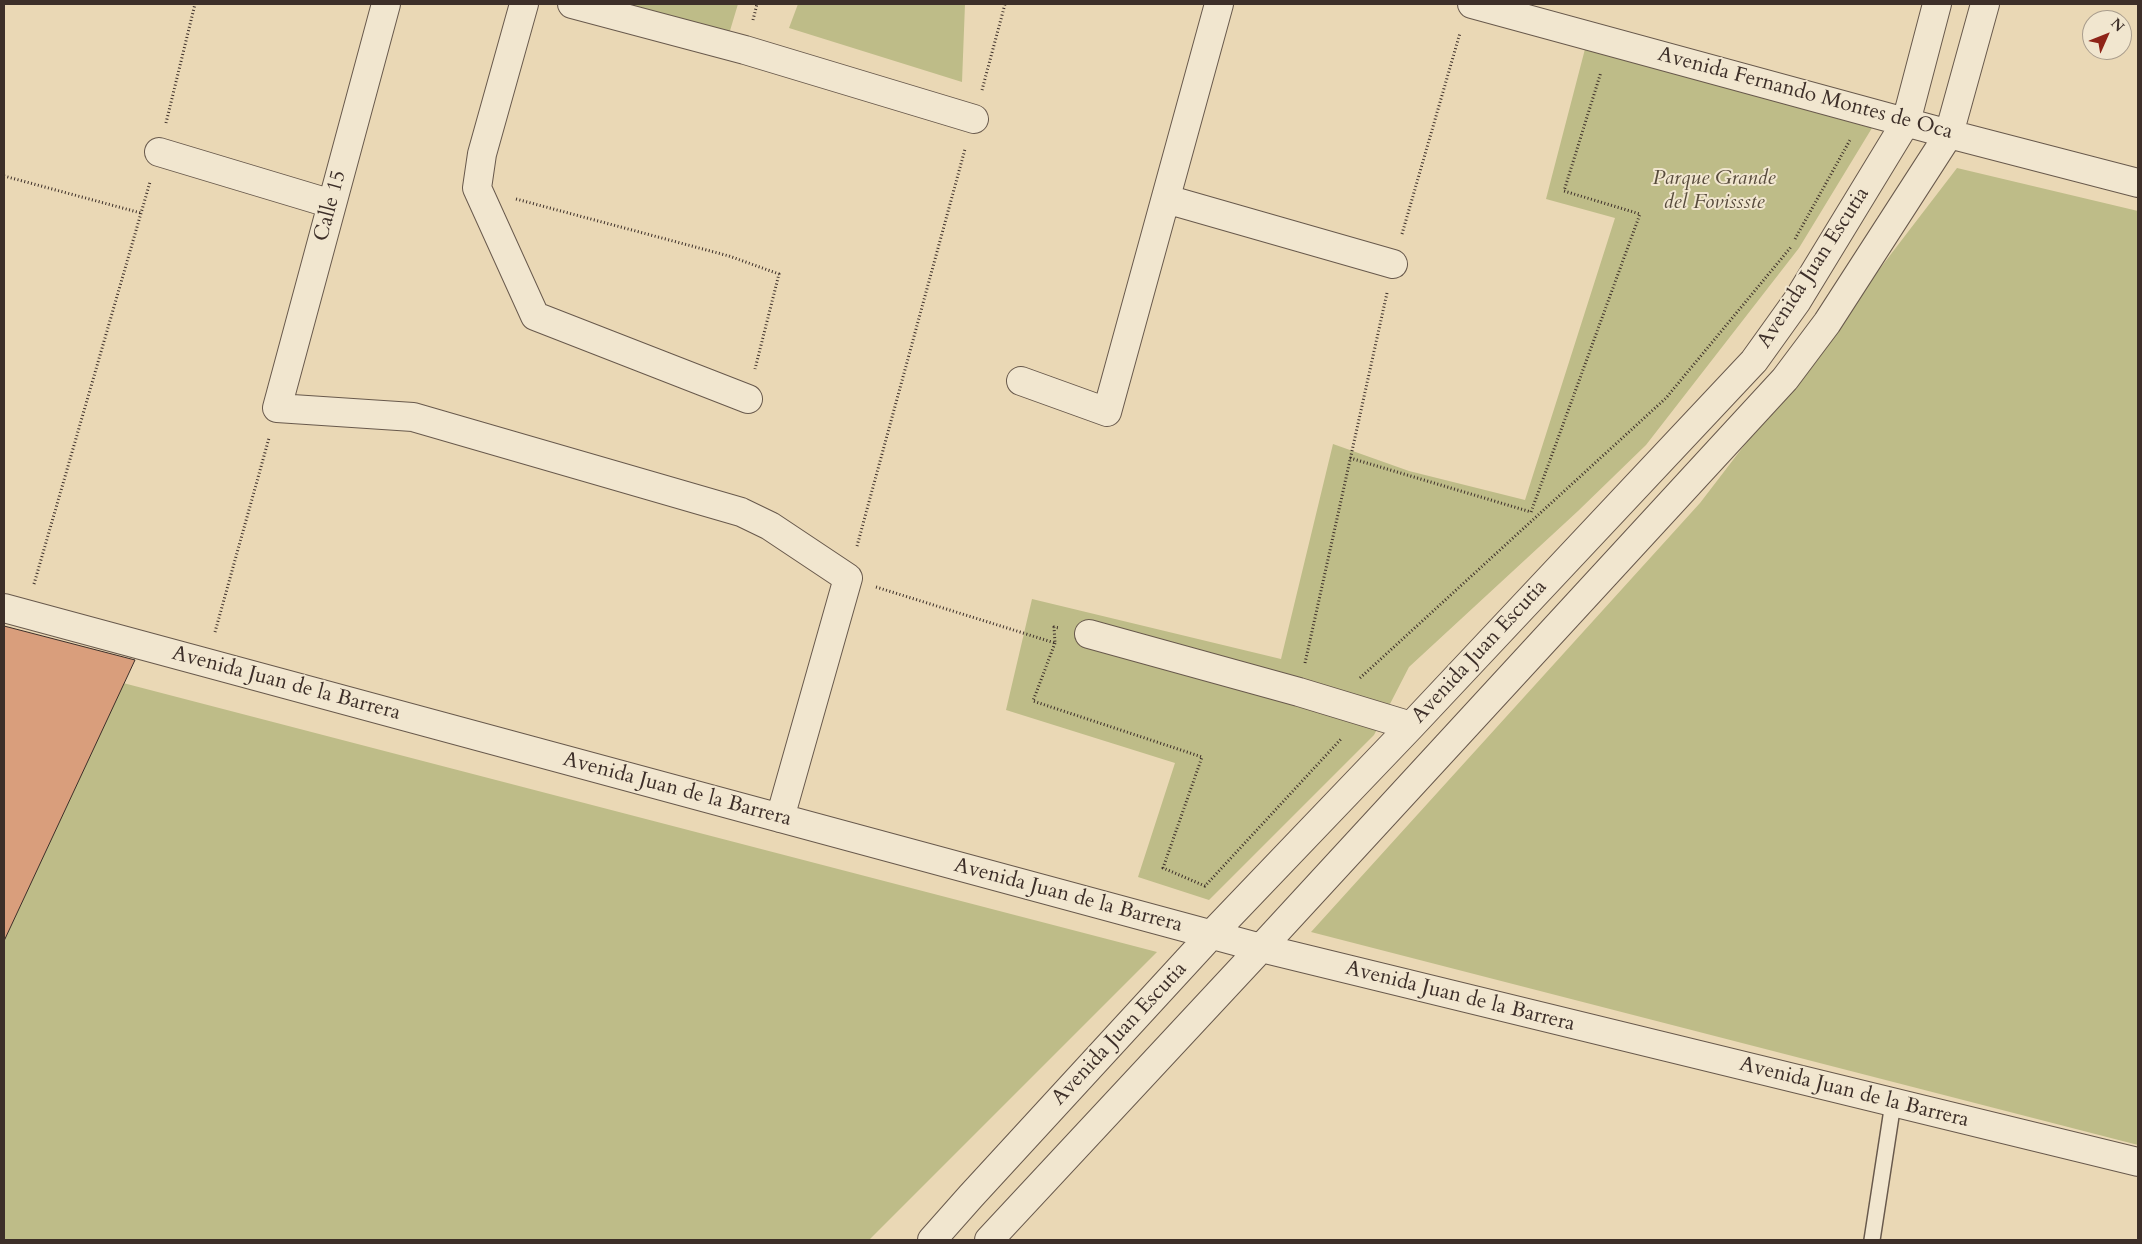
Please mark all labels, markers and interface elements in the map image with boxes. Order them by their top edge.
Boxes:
north arrow [2082,10,2132,60]
text: N [2106,14,2128,36]
street label: Avenida Fernando Montes de Oca [1655,42,1955,146]
park label: Parque Grande del Fovissste [1652,166,1776,216]
street label: Calle 15 [309,168,353,244]
street label: Avenida Juan Escutia [1753,183,1875,353]
street label: Avenida Juan Escutia [1407,575,1553,729]
street label: Avenida Juan de la Barrera [169,641,403,727]
street label: Avenida Juan de la Barrera [560,747,794,833]
street label: Avenida Juan de la Barrera [951,853,1185,939]
street label: Avenida Juan de la Barrera [1343,956,1577,1038]
street label: Avenida Juan Escutia [1047,957,1193,1111]
street label: Avenida Juan de la Barrera [1737,1052,1971,1134]

